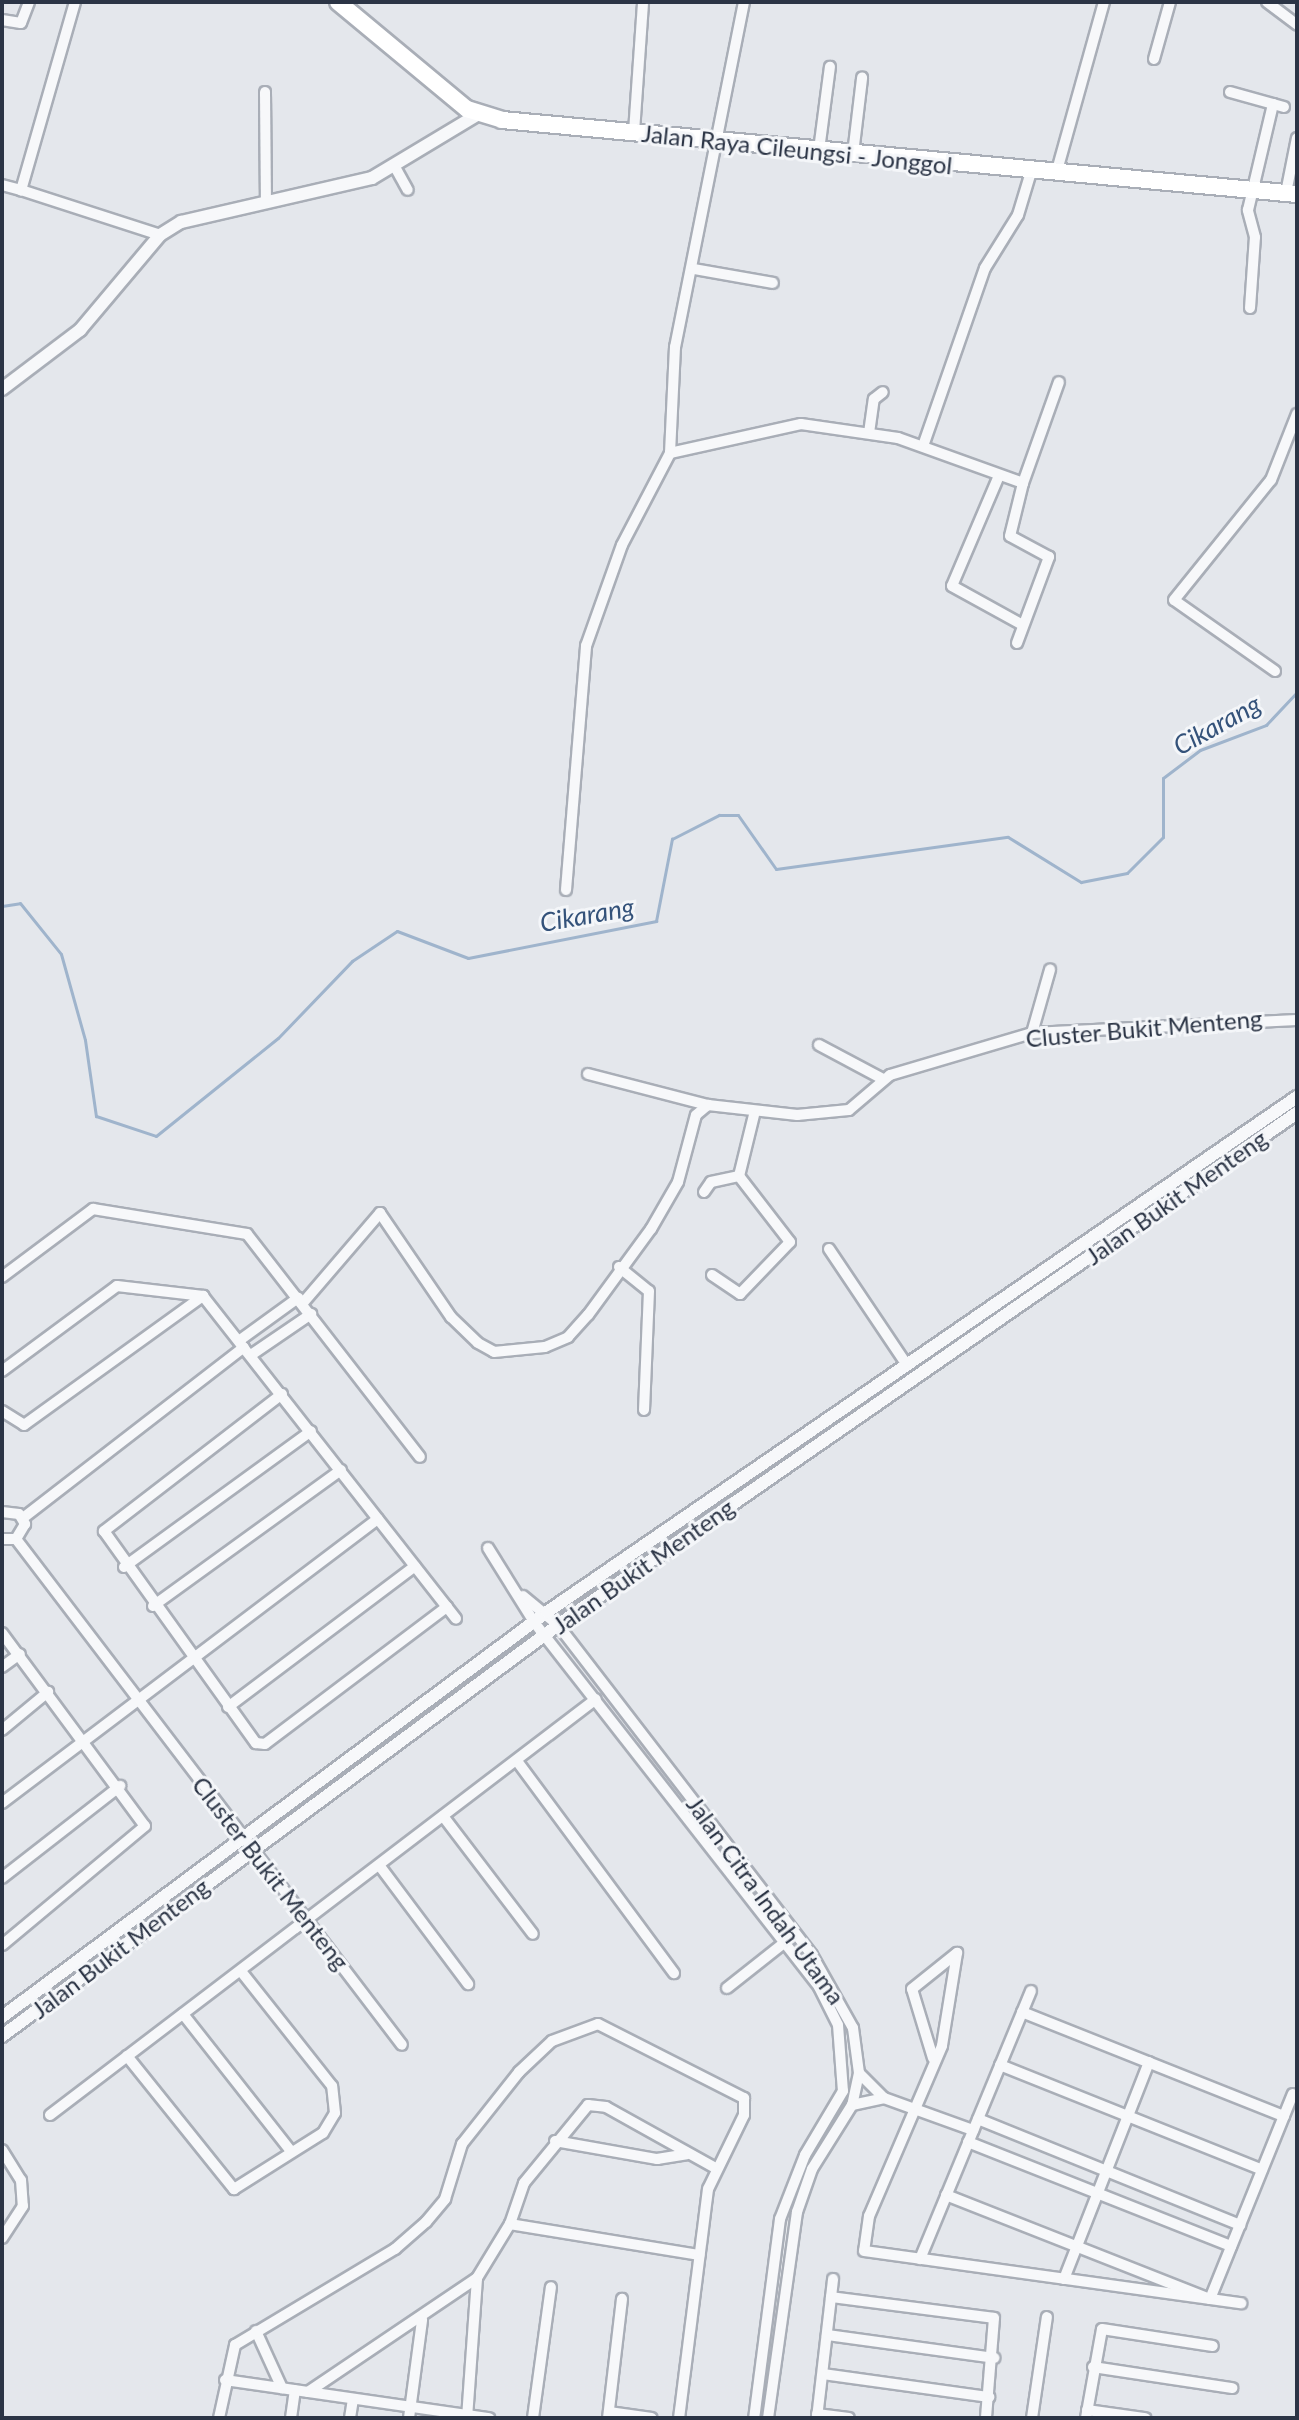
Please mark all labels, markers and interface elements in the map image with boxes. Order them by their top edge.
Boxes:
street label: Jalan Raya Cileungsi - Jonggol [640,118,954,180]
water label: Cikarang [1168,688,1266,762]
water label: Cikarang [537,891,637,939]
street label: Cluster Bukit Menteng [1024,1003,1264,1053]
street label: Jalan Bukit Menteng [1080,1124,1272,1270]
street label: Jalan Bukit Menteng [547,1493,739,1639]
street label: Cluster Bukit Menteng [186,1770,356,1976]
street label: Jalan Citra Indah Utama [681,1790,851,2010]
street label: Jalan Bukit Menteng [25,1872,215,2024]

